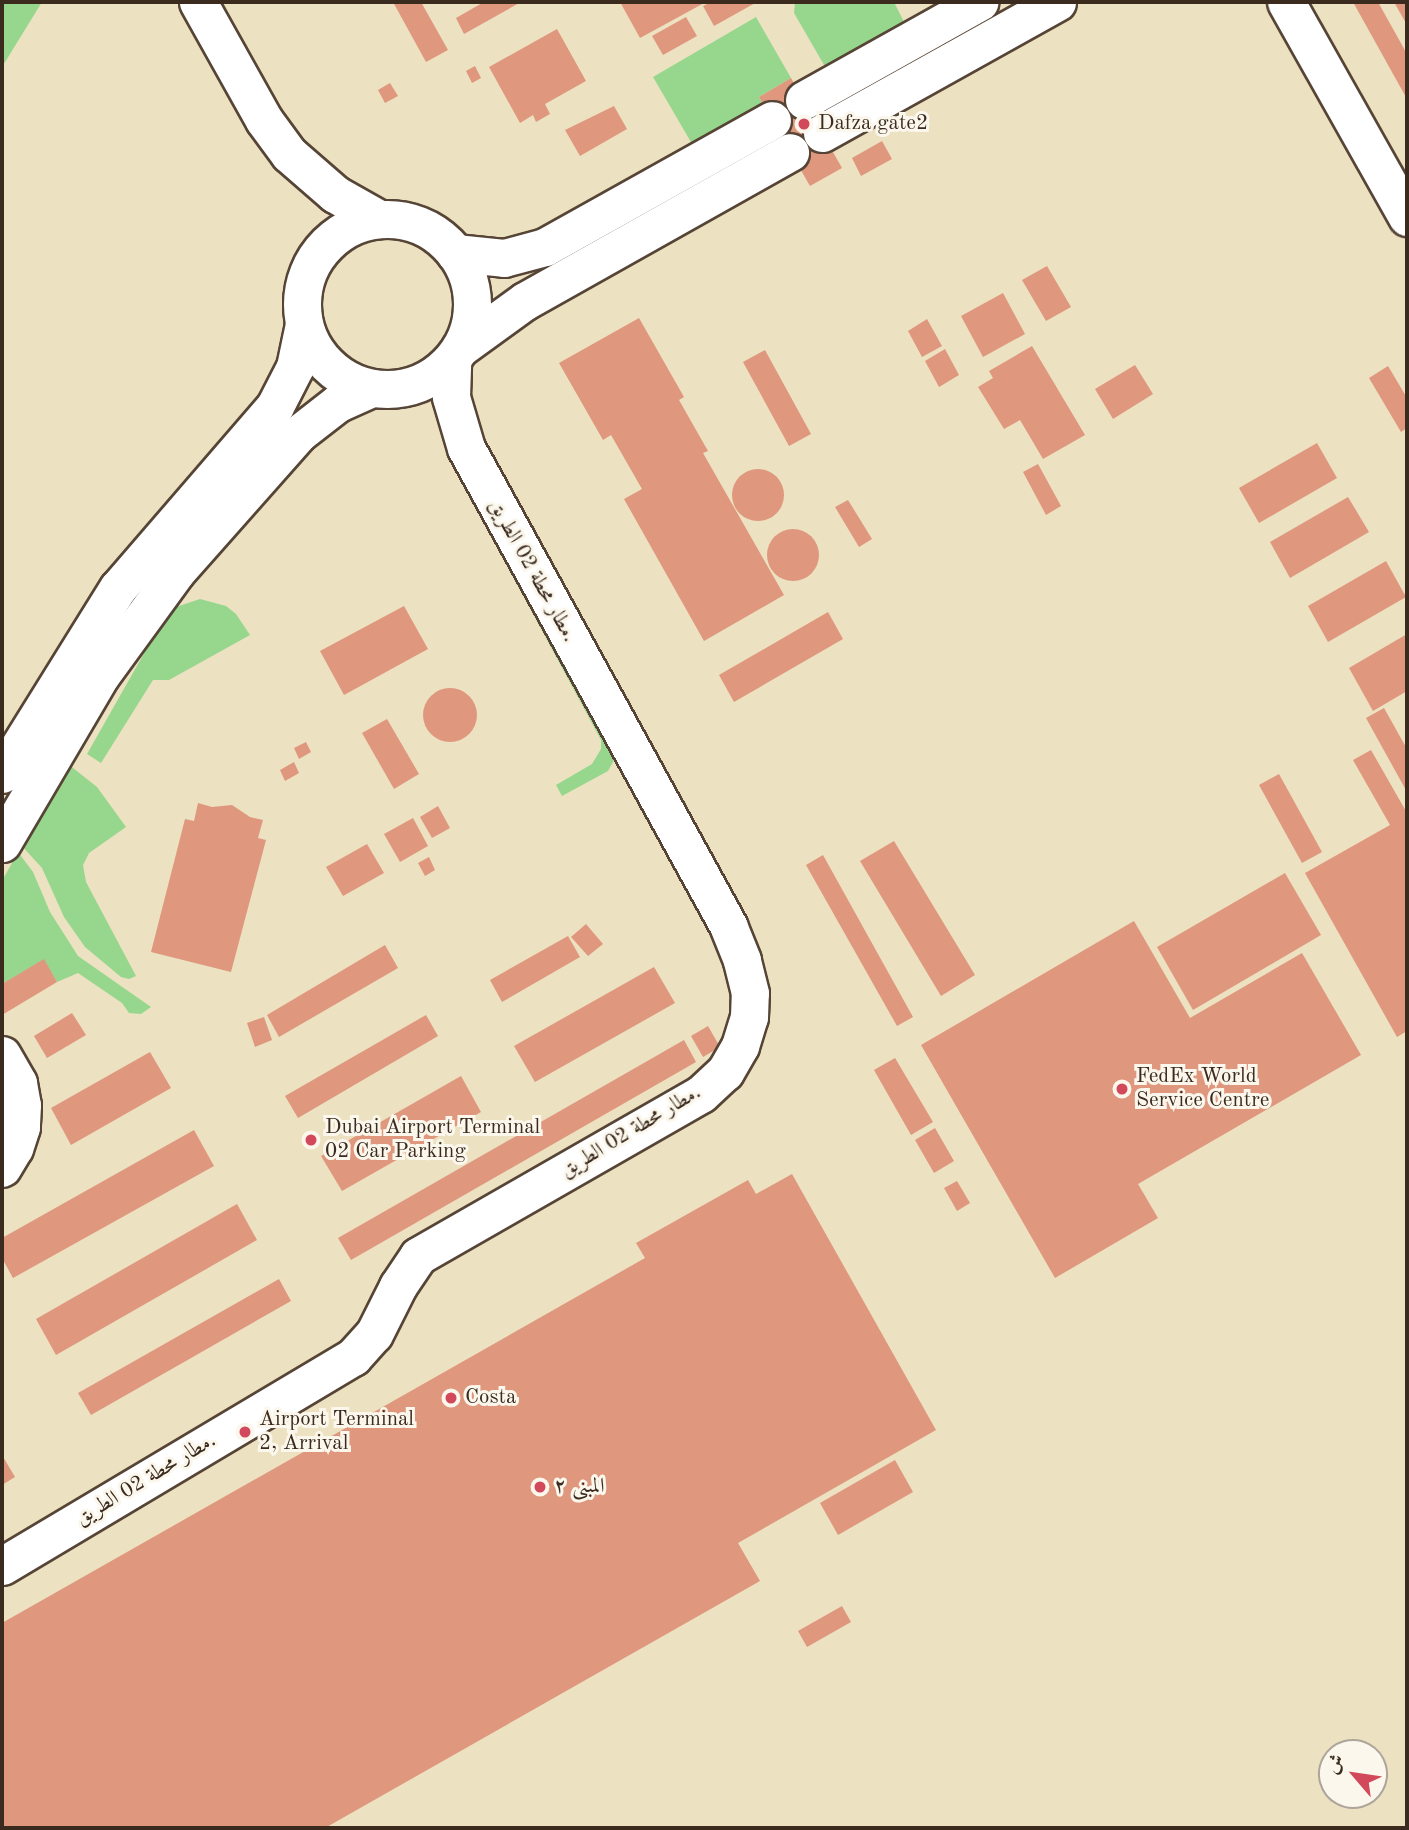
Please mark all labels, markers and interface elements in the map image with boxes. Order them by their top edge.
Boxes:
place label: Dafza gate2 [818,111,928,137]
marker: Dafza gate2 [796,116,812,132]
street label: مطار محطة 02 الطريق. [482,495,582,647]
place label: FedEx World Service Centre [1136,1064,1269,1114]
street label: مطار محطة 02 الطريق. [556,1080,706,1184]
marker: FedEx World Service Centre [1114,1081,1130,1097]
place label: Dubai Airport Terminal 02 Car Parking [325,1115,540,1165]
marker: Dubai Airport Terminal 02 Car Parking [303,1132,319,1148]
place label: Costa [465,1385,516,1411]
marker: Costa [443,1390,459,1406]
place label: Airport Terminal 2, Arrival [259,1407,414,1457]
marker: Airport Terminal 2, Arrival [237,1424,253,1440]
street label: مطار محطة 02 الطريق. [71,1428,221,1532]
place label: المبنى ٢ [554,1474,605,1500]
marker: المبنى ٢ [532,1479,548,1495]
north arrow [1318,1739,1388,1809]
text: ش [1323,1752,1349,1777]

